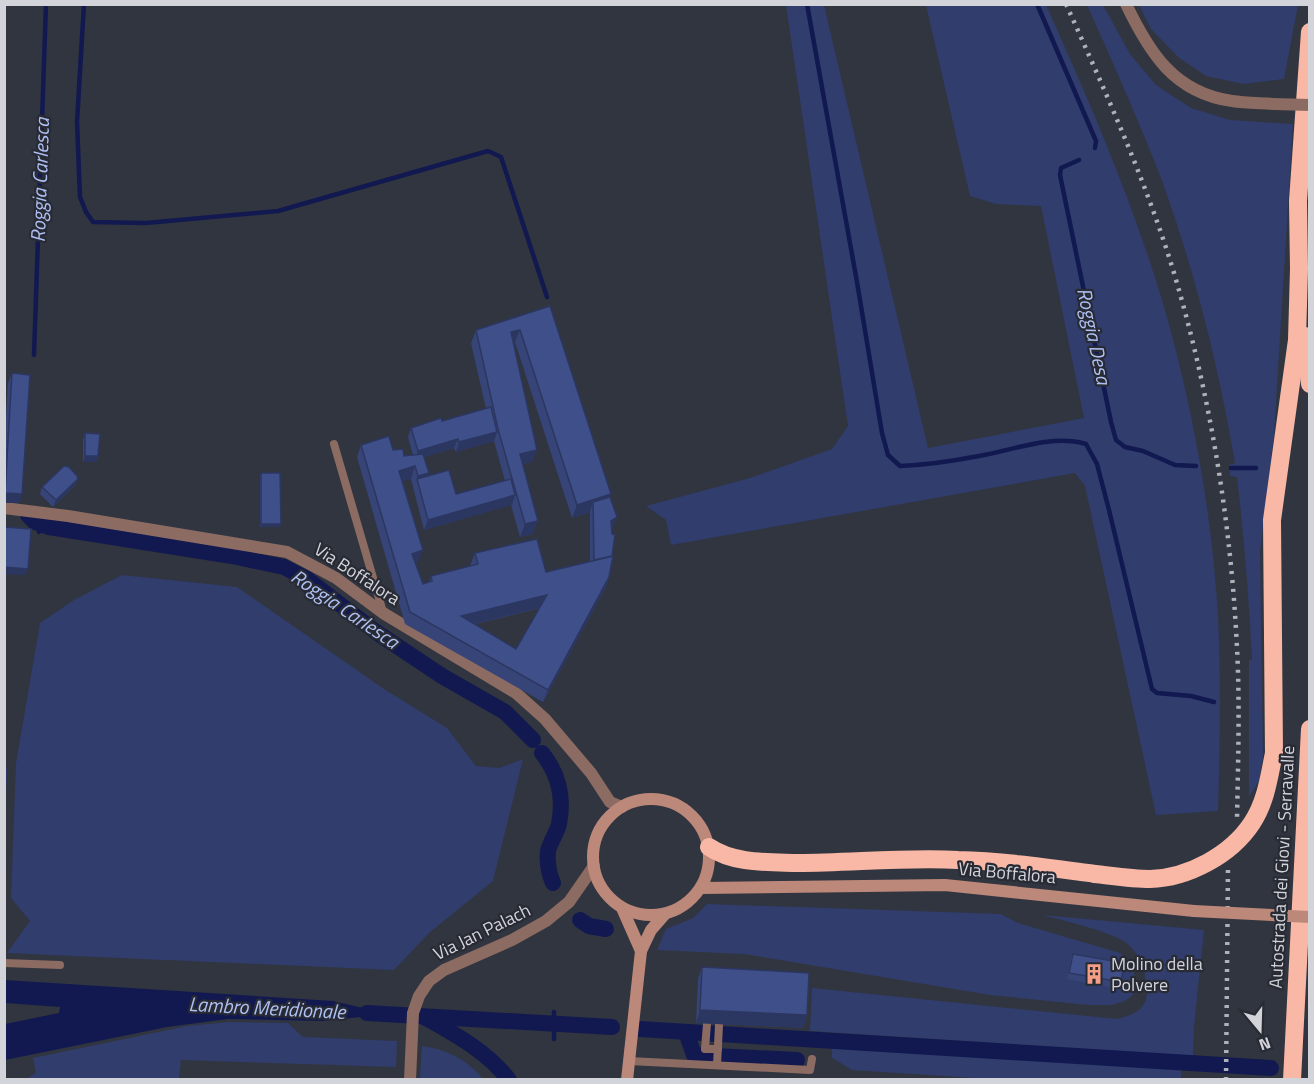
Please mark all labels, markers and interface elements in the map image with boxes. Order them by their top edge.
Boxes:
water label: Roggia Carlesca [22,116,57,243]
water label: Roggia Desa [1069,285,1120,388]
street label: Via Boffalora [309,536,406,612]
water label: Roggia Carlesca [285,561,406,657]
street label: Autostrada dei Giovi - Serravalle [1262,745,1301,989]
street label: Via Boffalora [957,855,1057,890]
street label: Via Jan Palach [428,896,535,967]
place label: Molino della Polvere [1111,950,1203,998]
building icon: Molino della Polvere [1082,962,1106,986]
water label: Lambro Meridionale [188,988,348,1027]
north arrow [1230,1000,1290,1060]
text: N [1256,1031,1274,1057]

